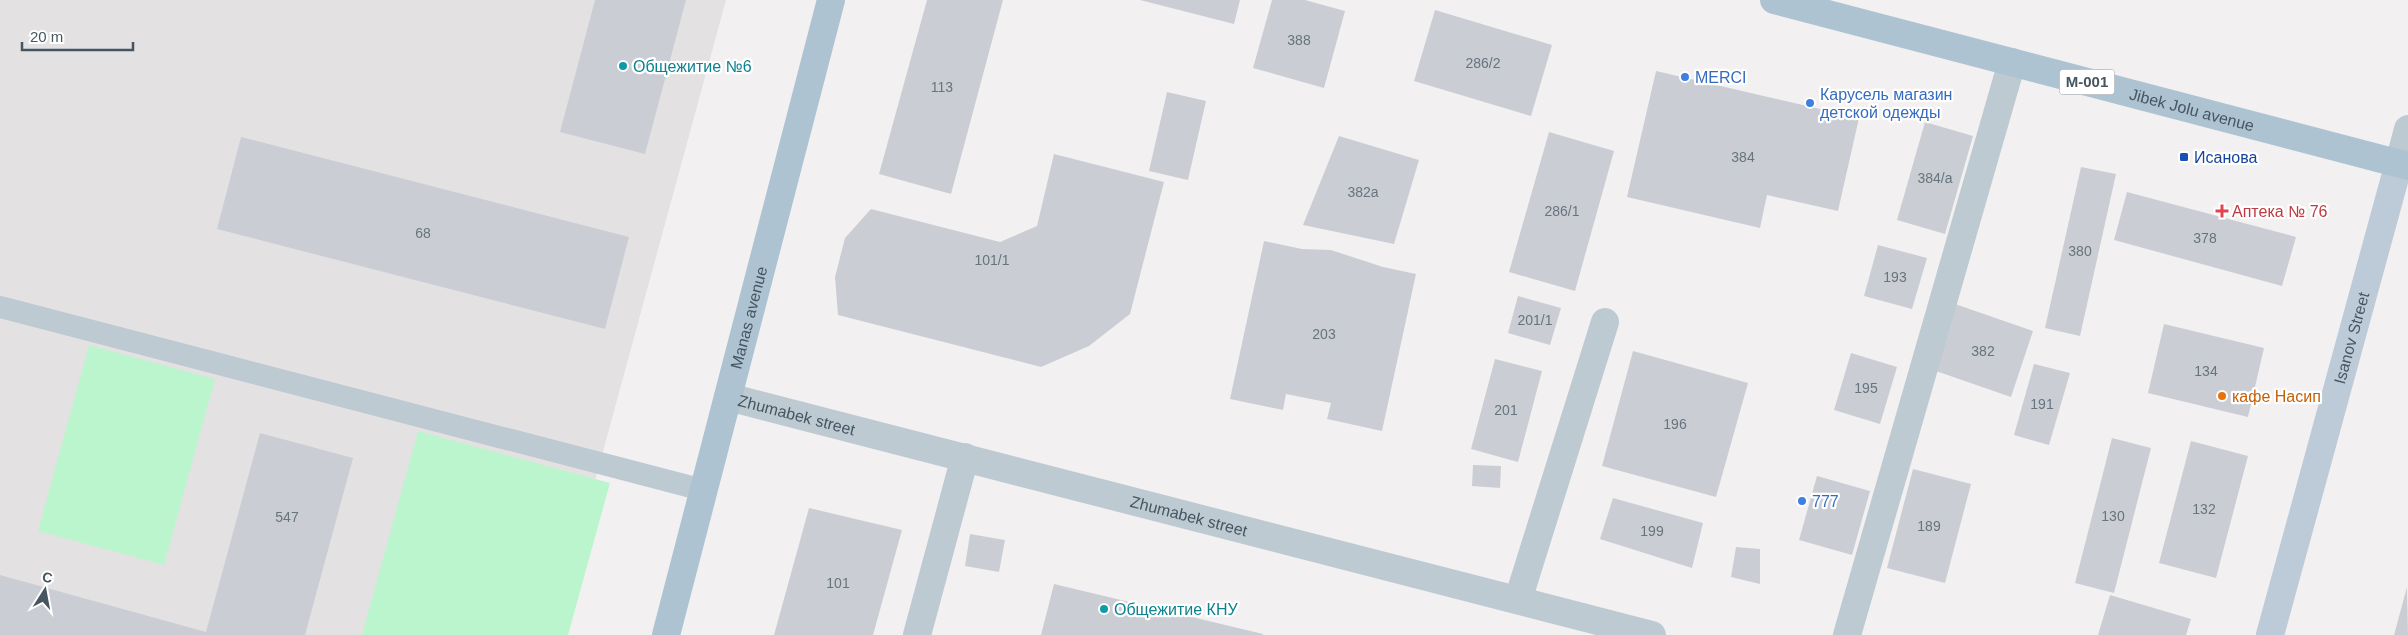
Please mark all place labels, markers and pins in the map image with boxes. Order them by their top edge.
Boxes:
place label: Общежитие №6 [633,58,752,75]
marker: Общежитие №6 [617,60,629,72]
place label: MERCI [1695,69,1747,86]
marker: MERCI [1679,71,1691,83]
place label: Карусель магазин детской одежды [1820,86,1952,121]
marker: Карусель магазин детской одежды [1804,97,1816,109]
place label: Исанова [2194,149,2257,166]
marker: Исанова [2178,151,2190,163]
place label: Аптека № 76 [2232,203,2328,220]
marker: Аптека № 76 [2216,205,2228,217]
place label: кафе Насип [2232,388,2321,405]
marker: кафе Насип [2216,390,2228,402]
place label: 777 [1812,493,1839,510]
marker: 777 [1796,495,1808,507]
place label: Общежитие КНУ [1114,601,1238,618]
marker: Общежитие КНУ [1098,603,1110,615]

